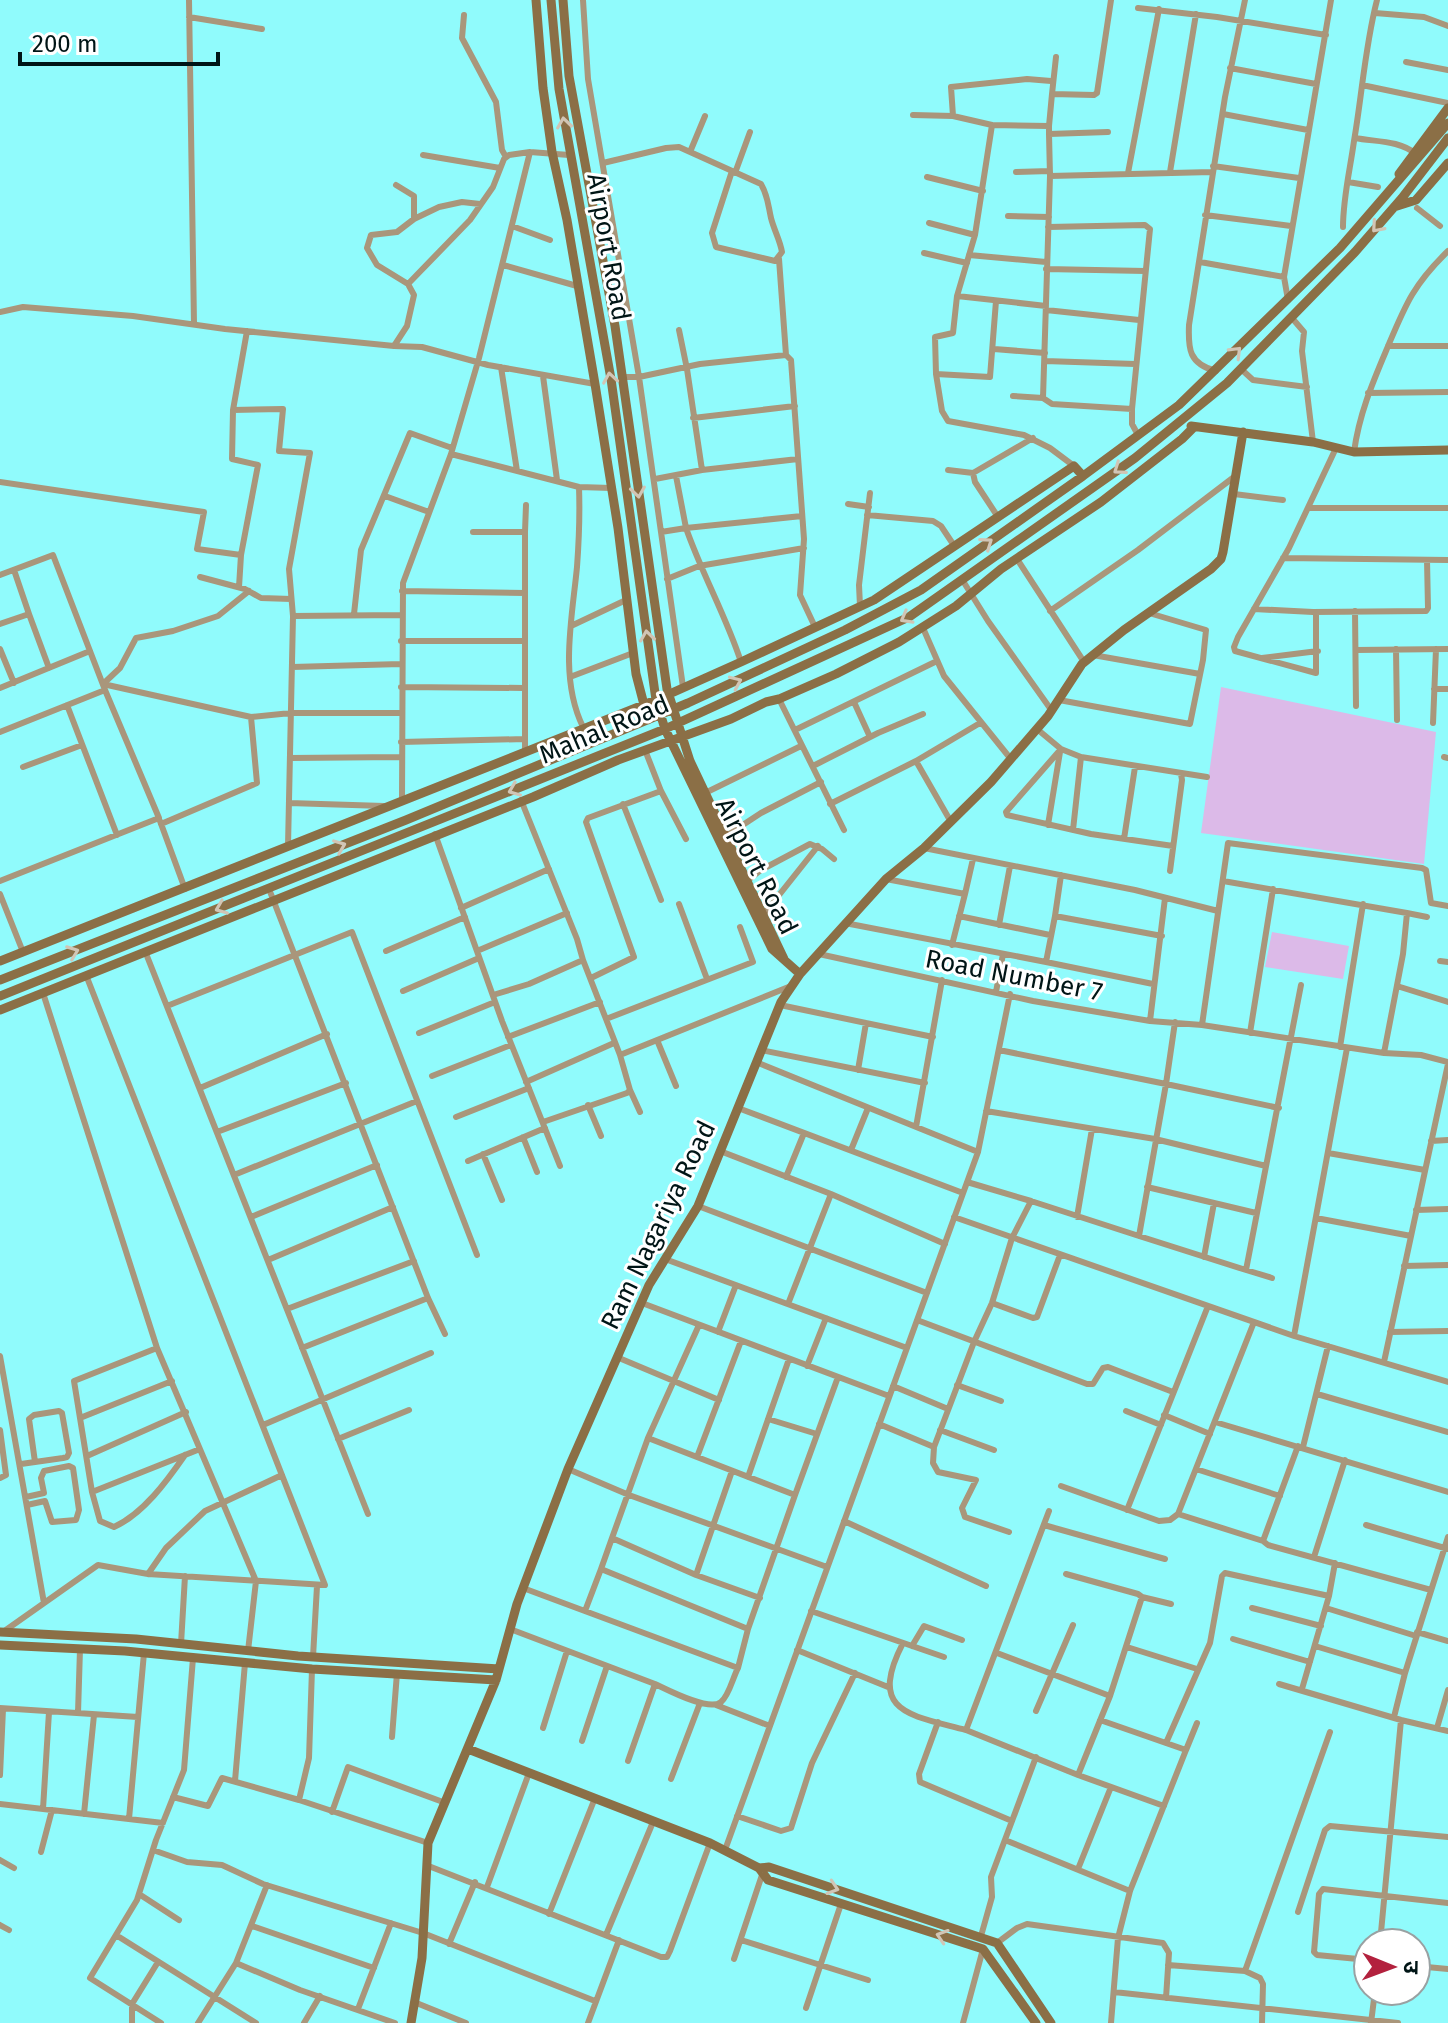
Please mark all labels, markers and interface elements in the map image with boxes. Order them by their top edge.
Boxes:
scale bar [20,16,218,66]
text: 200 m [32,30,98,58]
one-way arrow [556,116,573,129]
street label: Airport Road [580,171,637,323]
one-way arrow [1372,217,1387,232]
one-way arrow [1227,346,1241,361]
one-way arrow [602,372,619,385]
one-way arrow [1114,459,1128,474]
one-way arrow [629,486,646,499]
one-way arrow [979,538,993,553]
one-way arrow [900,608,914,623]
one-way arrow [639,629,656,643]
one-way arrow [728,676,742,692]
street label: Mahal Road [535,688,674,771]
one-way arrow [508,780,522,796]
street label: Airport Road [709,793,804,940]
one-way arrow [332,839,346,856]
one-way arrow [215,899,229,915]
street label: Road Number 7 [923,943,1105,1008]
one-way arrow [65,945,79,962]
street label: Ram Nagariya Road [594,1116,722,1335]
one-way arrow [826,1879,840,1895]
north arrow [1352,1927,1432,2007]
one-way arrow [935,1929,949,1945]
text: उ [1398,1961,1425,1975]

